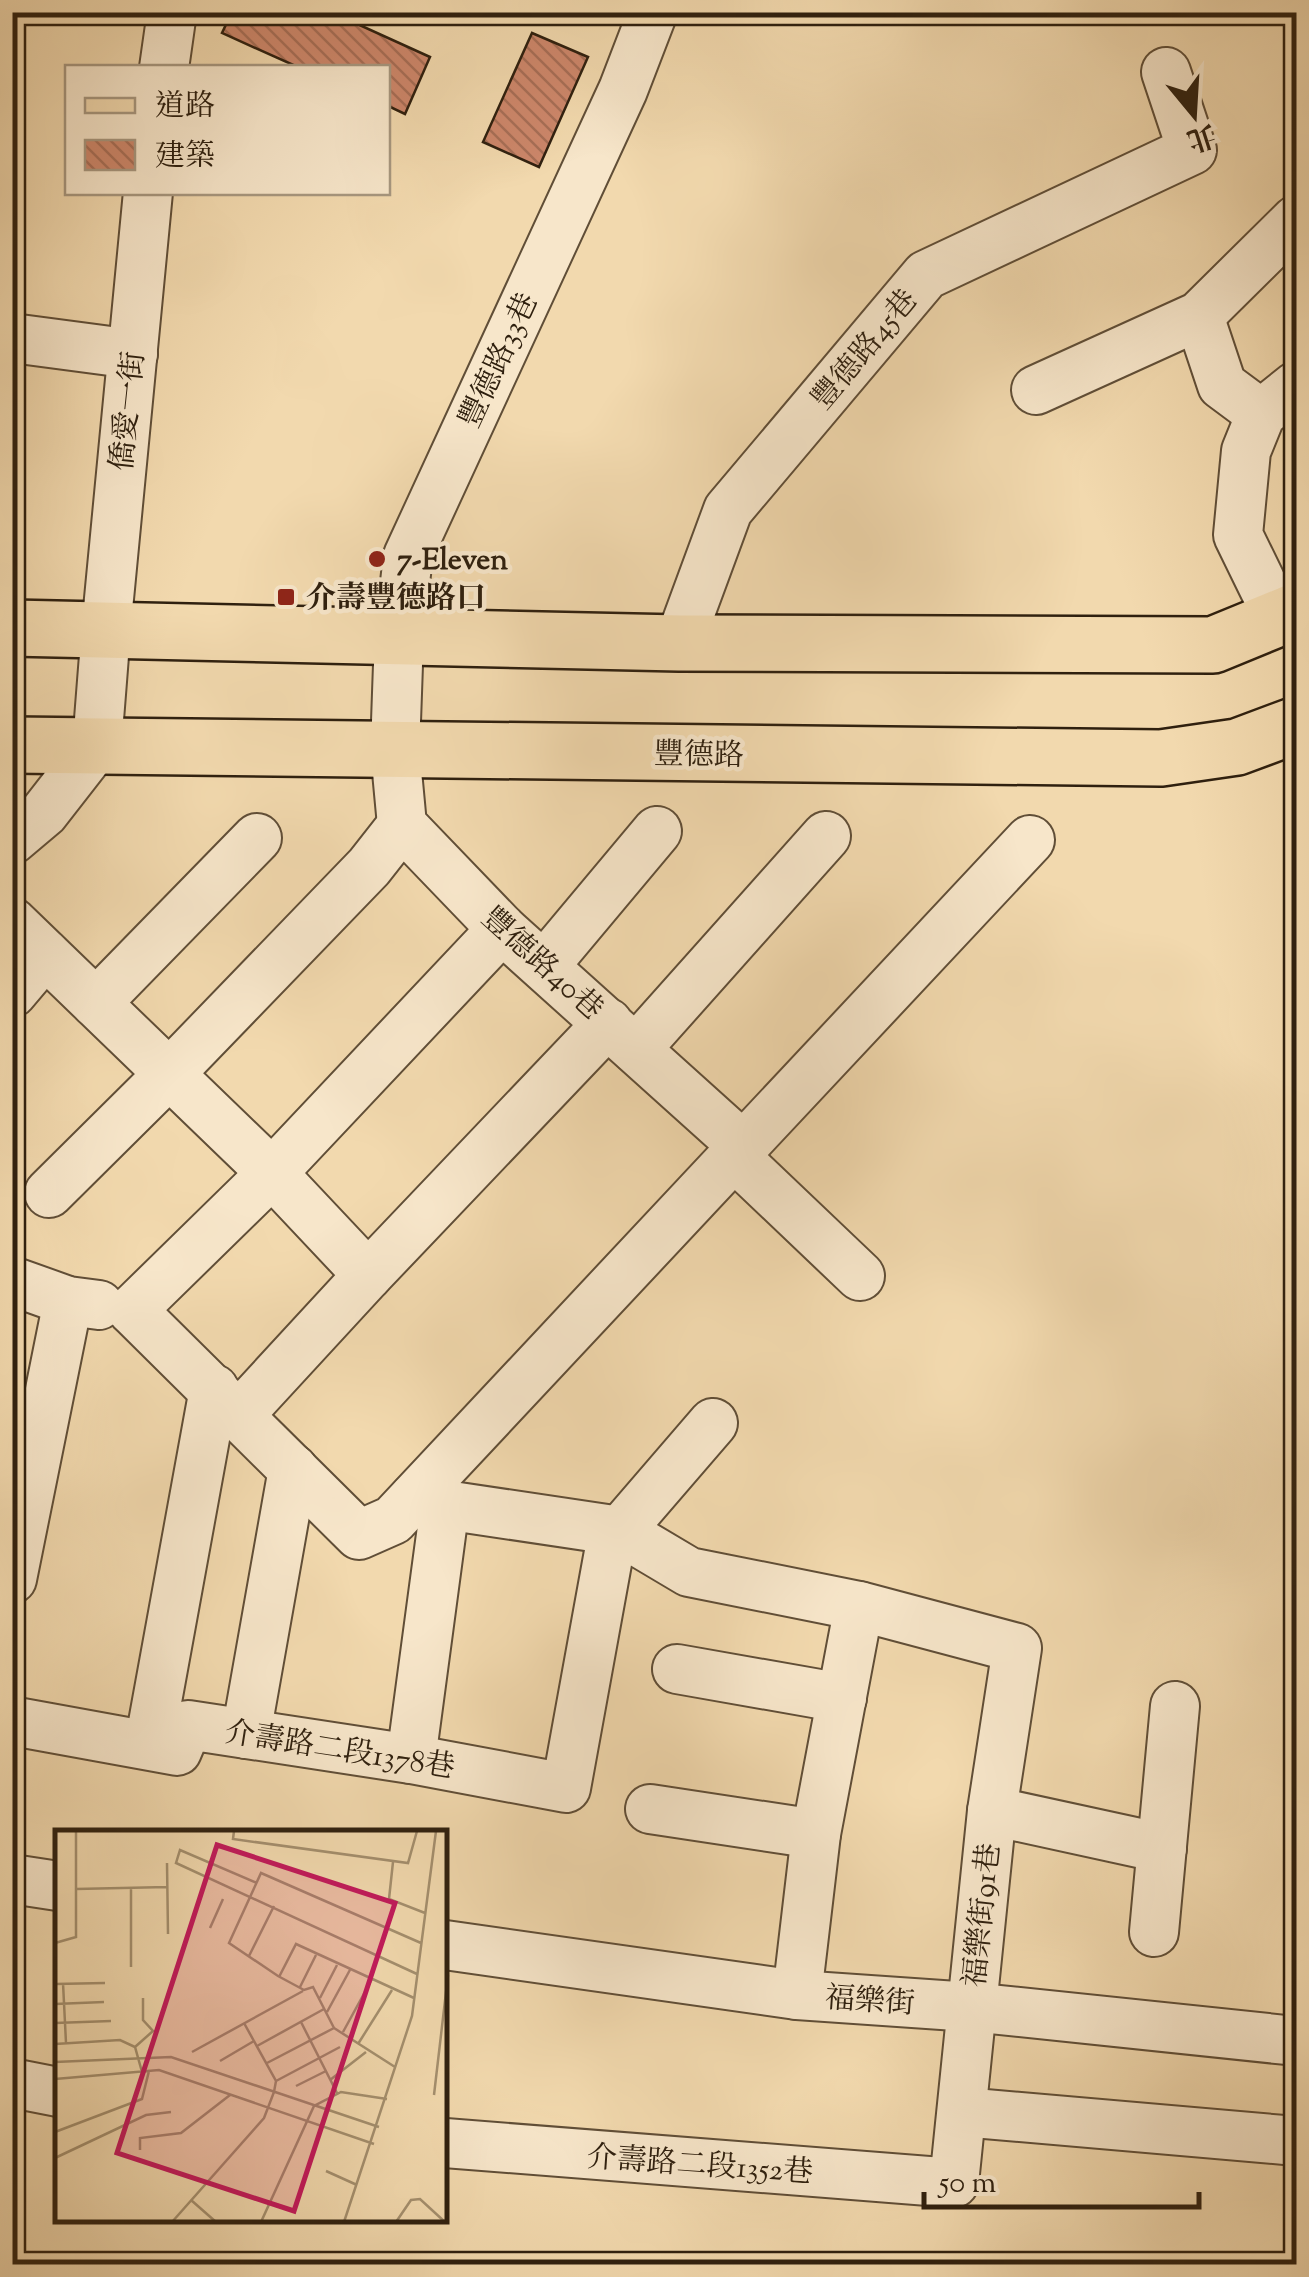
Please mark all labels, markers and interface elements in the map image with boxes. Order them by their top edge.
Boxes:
legend [65,65,390,195]
north arrow [1144,65,1244,165]
text: 道路 [155,86,215,129]
text: 北 [1181,113,1220,159]
text: 建築 [155,136,215,179]
street label: 豐德路45巷 [803,281,929,420]
street label: 豐德路33巷 [450,287,550,436]
street label: 僑愛一街 [102,349,157,473]
place label: 7-Eleven [397,540,508,583]
marker: 7-Eleven [366,548,388,570]
place label: 介壽豐德路口 [306,578,486,621]
marker: 介壽豐德路口 [275,586,297,608]
street label: 豐德路 [654,734,744,779]
street label: 豐德路40巷 [471,898,612,1031]
street label: 介壽路二段1378巷 [221,1712,458,1791]
inset map [55,1830,448,2222]
street label: 福樂街91巷 [955,1841,1012,1990]
street label: 福樂街 [823,1978,916,2027]
street label: 介壽路二段1352巷 [585,2137,814,2196]
scale bar [924,2147,1199,2209]
text: 50 m [937,2163,997,2206]

